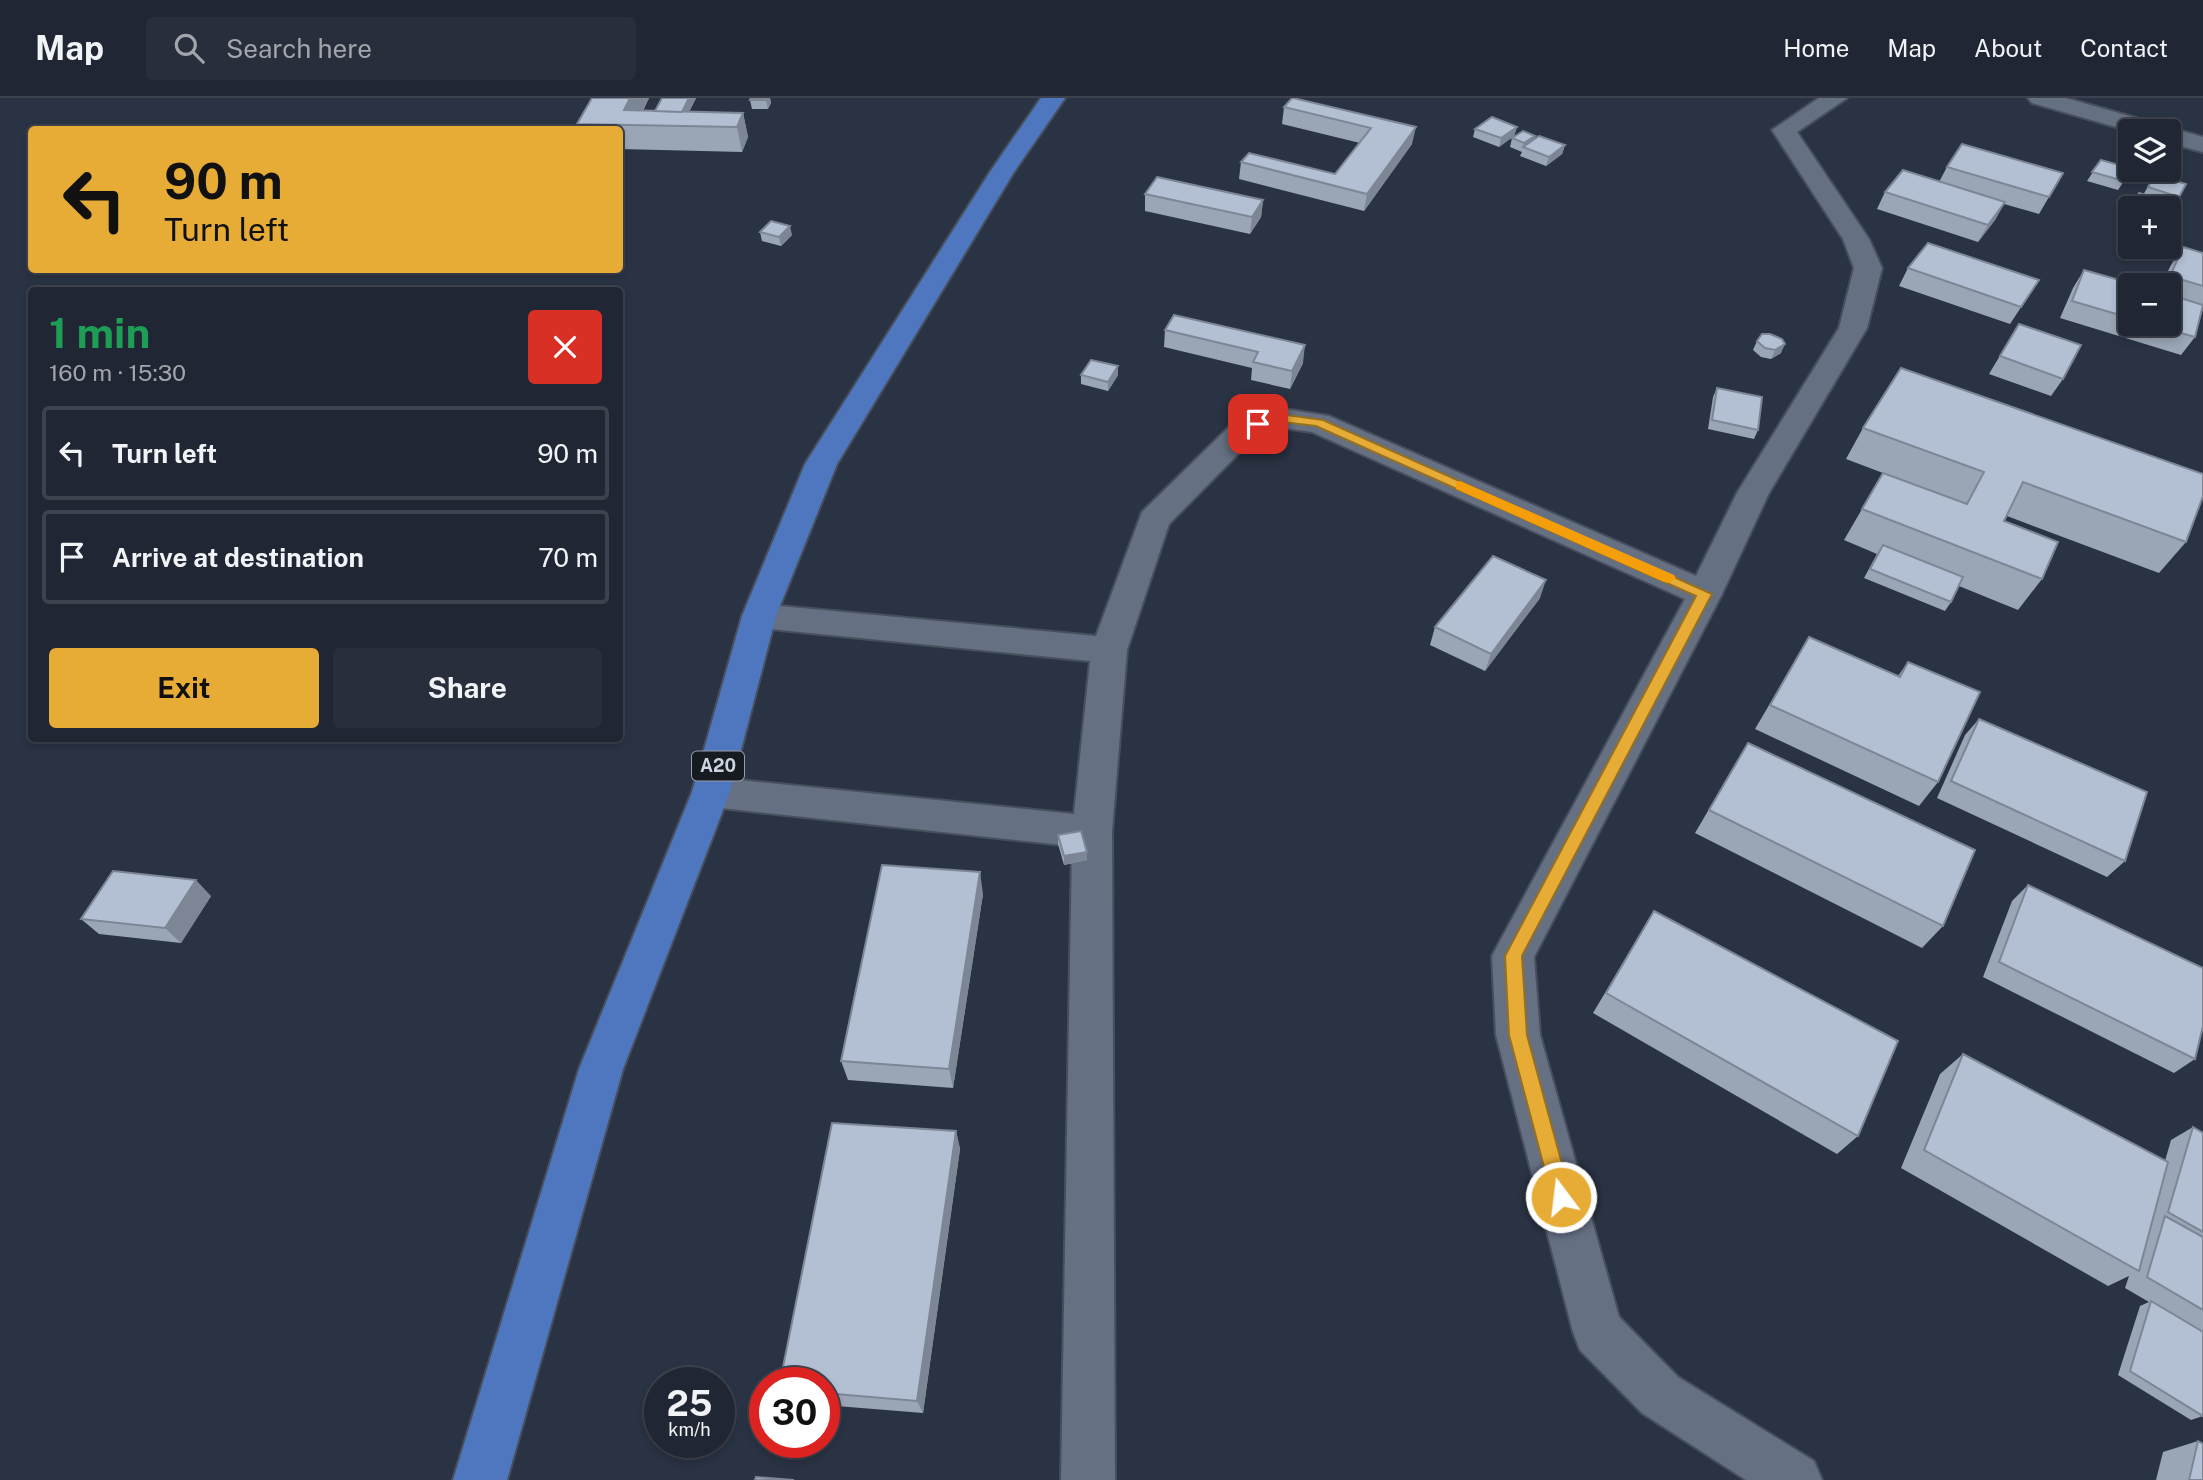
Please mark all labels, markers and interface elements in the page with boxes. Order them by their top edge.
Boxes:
search box [146,17,636,80]
text: Map [35,29,104,67]
icon: search [170,29,208,67]
text: Search here [226,33,372,64]
text: Home [1783,34,1849,62]
text: Map [1887,34,1936,62]
text: About [1974,34,2042,62]
text: Contact [2080,34,2168,62]
map controls [2118,119,2181,336]
button: layers [2118,119,2181,182]
text: 90 m [164,152,283,210]
icon: left [49,154,140,245]
button: + [2118,196,2181,259]
text: Turn left [164,211,289,248]
button: − [2118,273,2181,336]
text: 1 min [49,308,150,357]
button: close [528,310,602,384]
text: 160 m · 15:30 [49,359,186,386]
pin [1228,394,1288,454]
icon: arrive [1239,405,1277,443]
icon: left [53,434,91,472]
text: Turn left [112,438,217,469]
text: 90 m [537,438,598,469]
icon: arrive [53,538,91,576]
text: Arrive at destination [112,542,364,573]
text: 70 m [538,542,598,573]
button: Exit [49,648,319,728]
button: Share [333,648,602,728]
road number: A20 [692,752,744,780]
position arrow [1524,1160,1598,1234]
speed limit sign: 30 [749,1367,840,1458]
text: 25 [667,1383,712,1424]
text: km/h [668,1419,711,1440]

